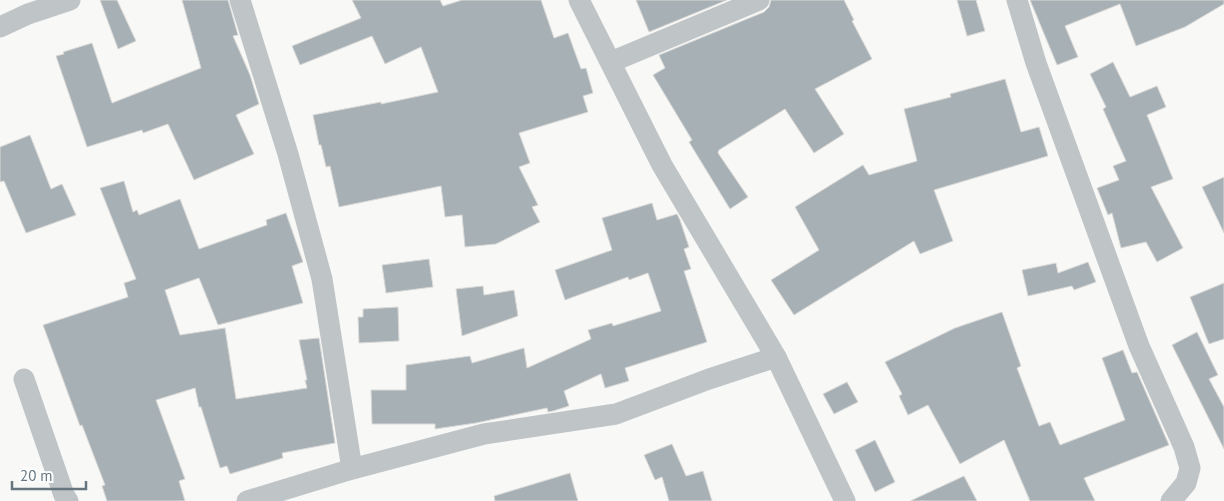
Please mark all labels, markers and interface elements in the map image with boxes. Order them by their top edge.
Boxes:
scale bar [12,458,86,490]
text: 20 m [20,466,53,485]

